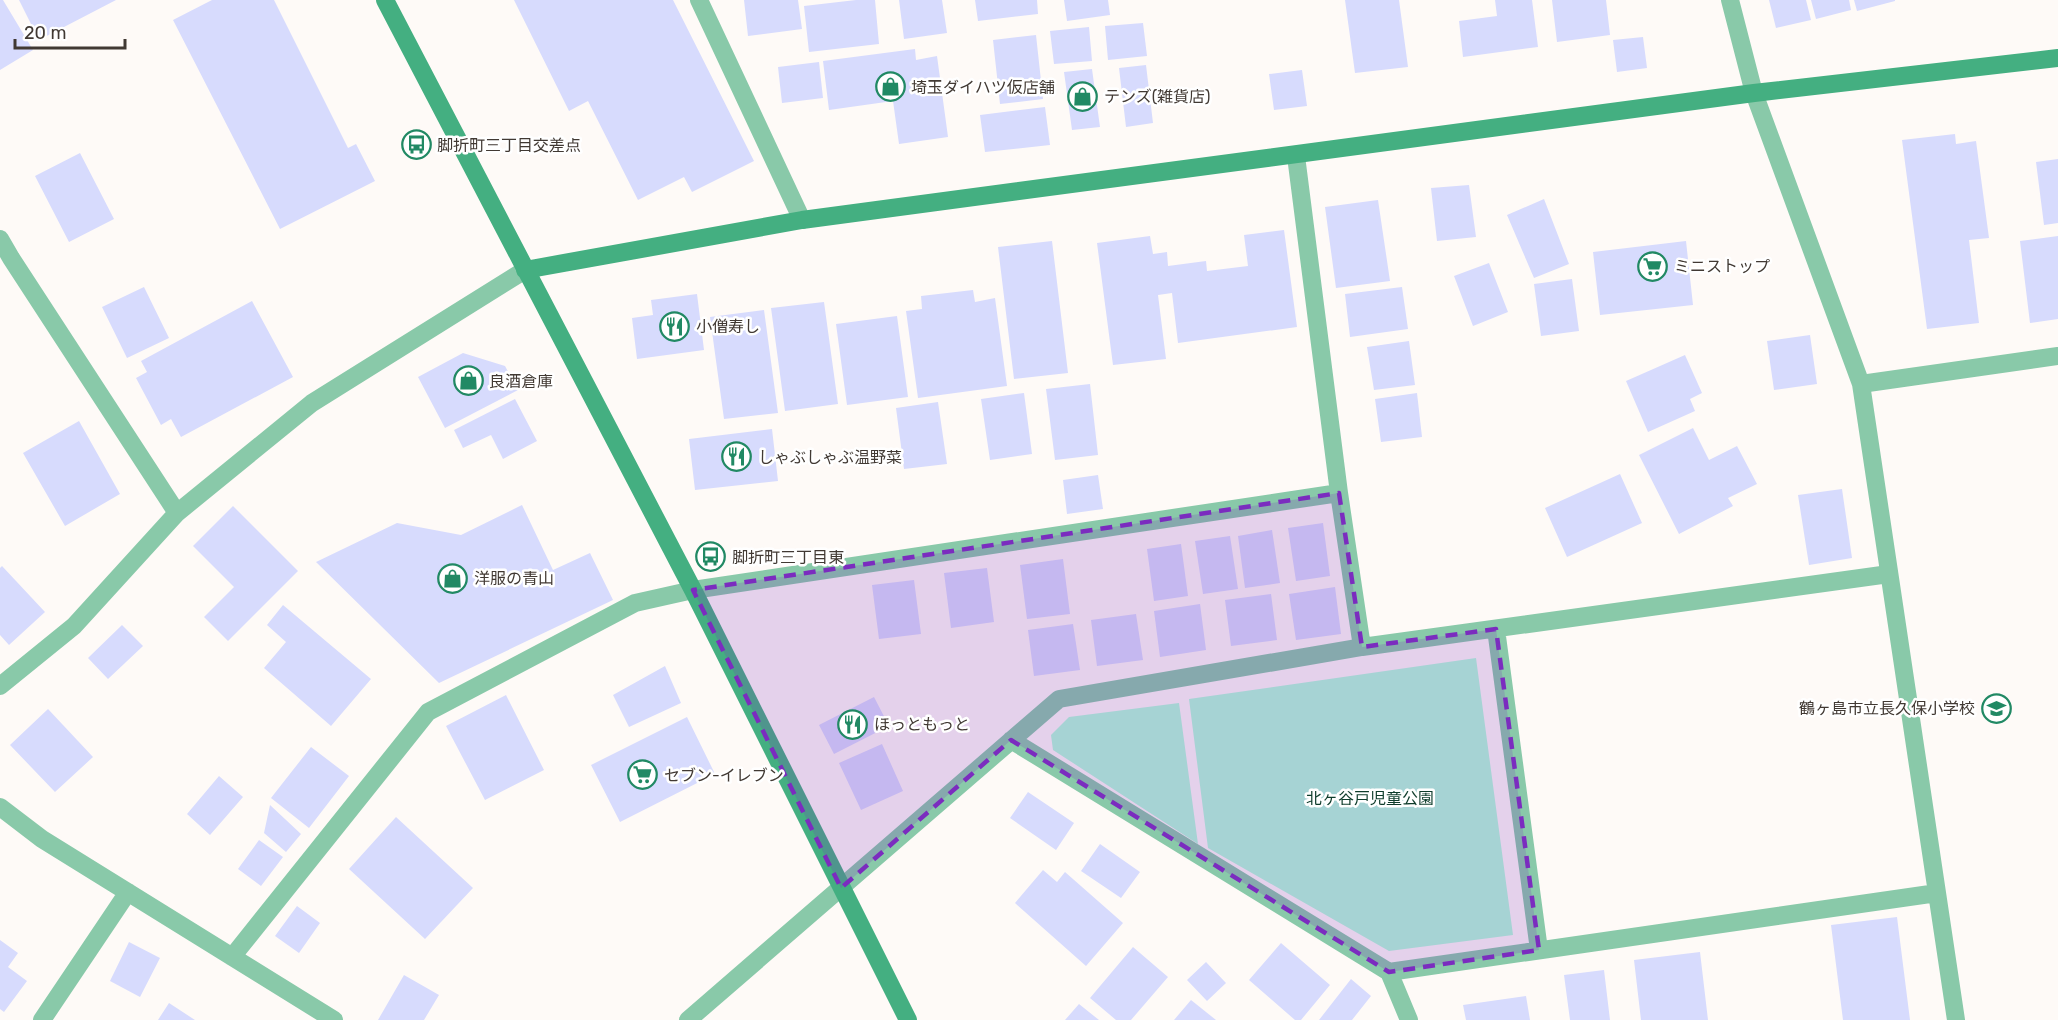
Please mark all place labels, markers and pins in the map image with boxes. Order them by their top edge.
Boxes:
shop icon: 埼玉ダイハツ仮店舗 [874,71,906,103]
place label: 埼玉ダイハツ仮店舗 [911,78,1055,97]
shop icon: テンズ(雑貨店) [1067,80,1099,112]
place label: テンズ(雑貨店) [1104,87,1211,106]
bus stop icon: 脚折町三丁目交差点 [400,129,432,161]
place label: 脚折町三丁目交差点 [437,136,581,155]
supermarket icon: ミニストップ [1637,250,1669,282]
place label: ミニストップ [1674,257,1770,276]
restaurant icon: 小僧寿し [659,310,691,342]
place label: 小僧寿し [696,317,760,336]
shop icon: 良酒倉庫 [452,365,484,397]
place label: 良酒倉庫 [489,372,553,391]
restaurant icon: しゃぶしゃぶ温野菜 [721,441,753,473]
place label: しゃぶしゃぶ温野菜 [758,448,902,467]
bus stop icon: 脚折町三丁目東 [695,541,727,573]
place label: 脚折町三丁目東 [732,548,844,567]
shop icon: 洋服の青山 [437,562,469,594]
place label: 洋服の青山 [474,569,554,588]
school or university icon: 鶴ヶ島市立長久保小学校 [1980,692,2012,724]
place label: 鶴ヶ島市立長久保小学校 [1799,699,1975,718]
restaurant icon: ほっともっと [837,708,869,740]
place label: ほっともっと [874,715,970,734]
supermarket icon: セブン-イレブン [627,759,659,791]
place label: セブン-イレブン [664,766,784,785]

